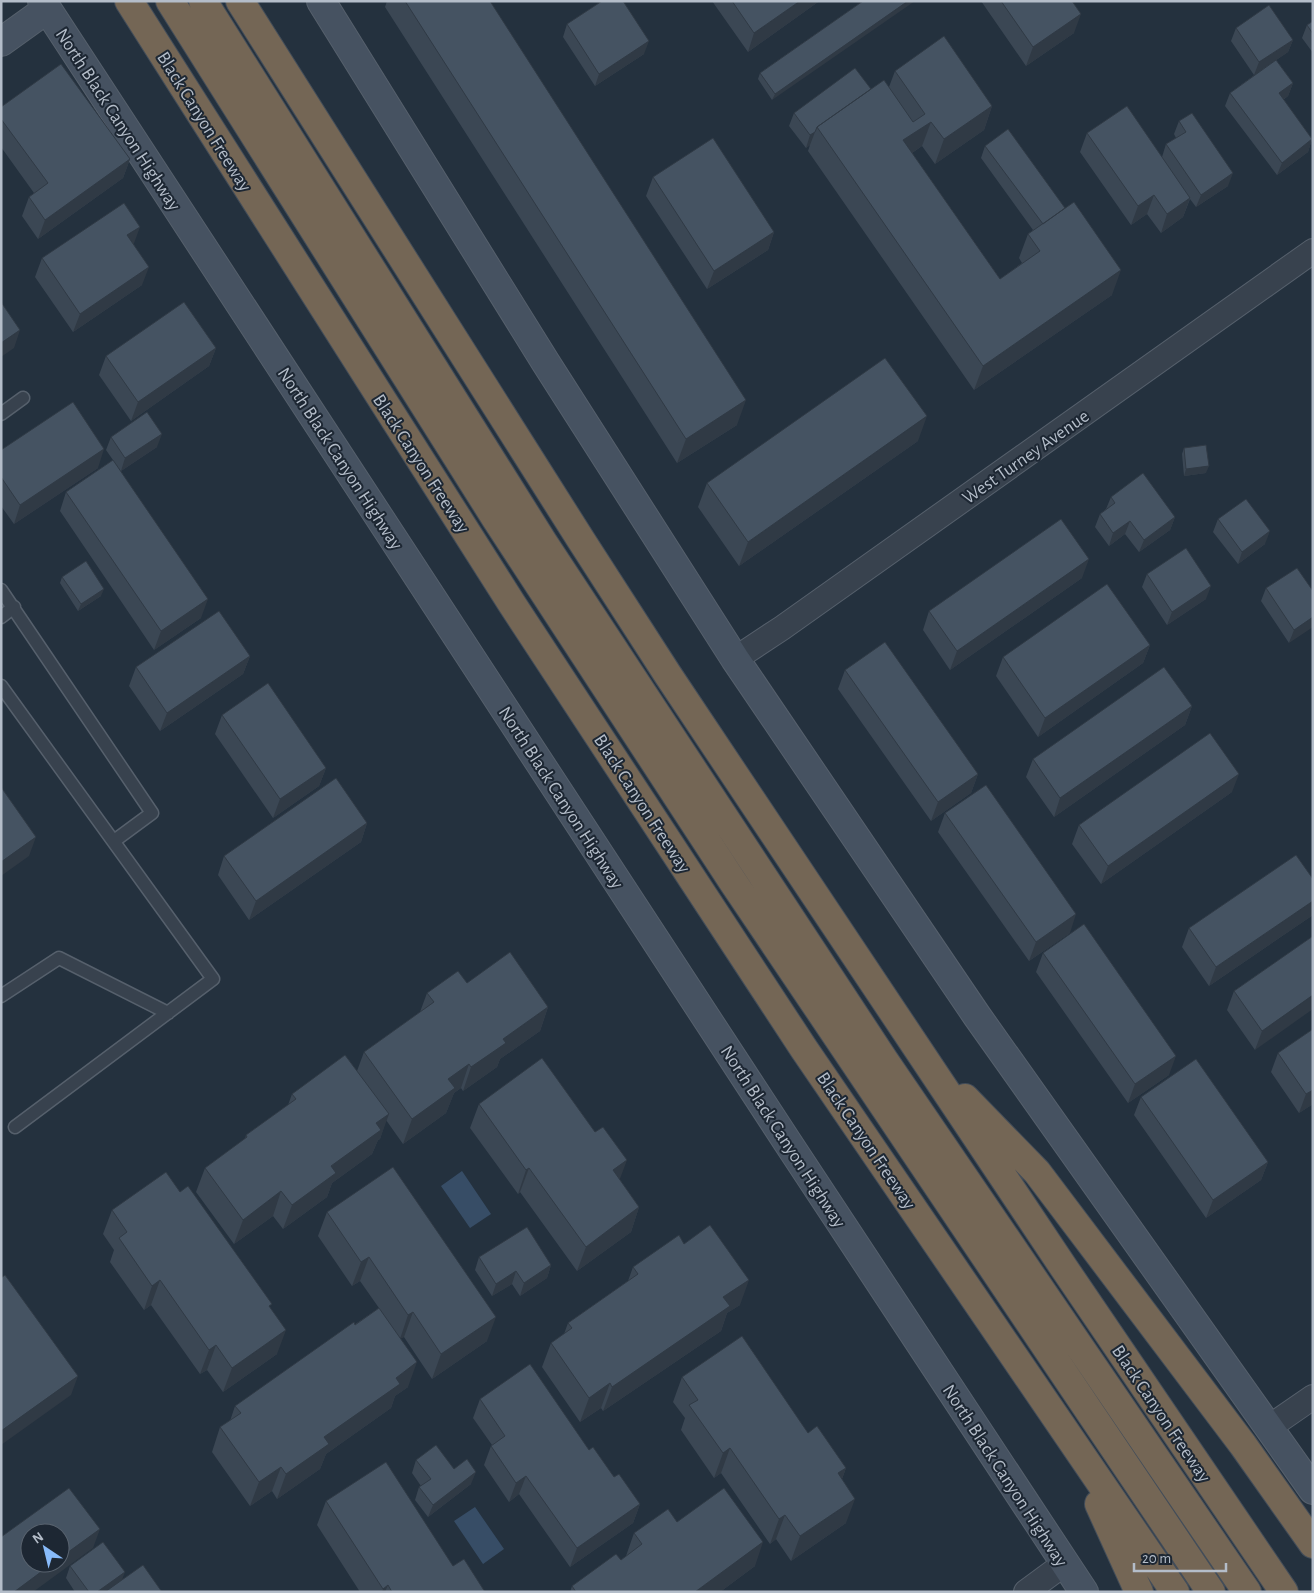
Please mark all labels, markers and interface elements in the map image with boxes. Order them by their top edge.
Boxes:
street label: North Black Canyon Highway [52,25,184,214]
street label: Black Canyon Freeway [153,49,254,195]
street label: North Black Canyon Highway [274,364,406,553]
street label: Black Canyon Freeway [369,391,473,536]
street label: West Turney Avenue [959,406,1093,508]
street label: North Black Canyon Highway [495,703,627,892]
street label: Black Canyon Freeway [590,731,694,876]
street label: North Black Canyon Highway [717,1042,849,1231]
street label: Black Canyon Freeway [813,1069,919,1213]
street label: Black Canyon Freeway [1108,1342,1214,1486]
street label: North Black Canyon Highway [939,1381,1071,1570]
north arrow [20,1523,70,1573]
text: N [30,1530,46,1547]
scale bar [1134,1540,1226,1572]
text: 20 m [1142,1551,1171,1566]

